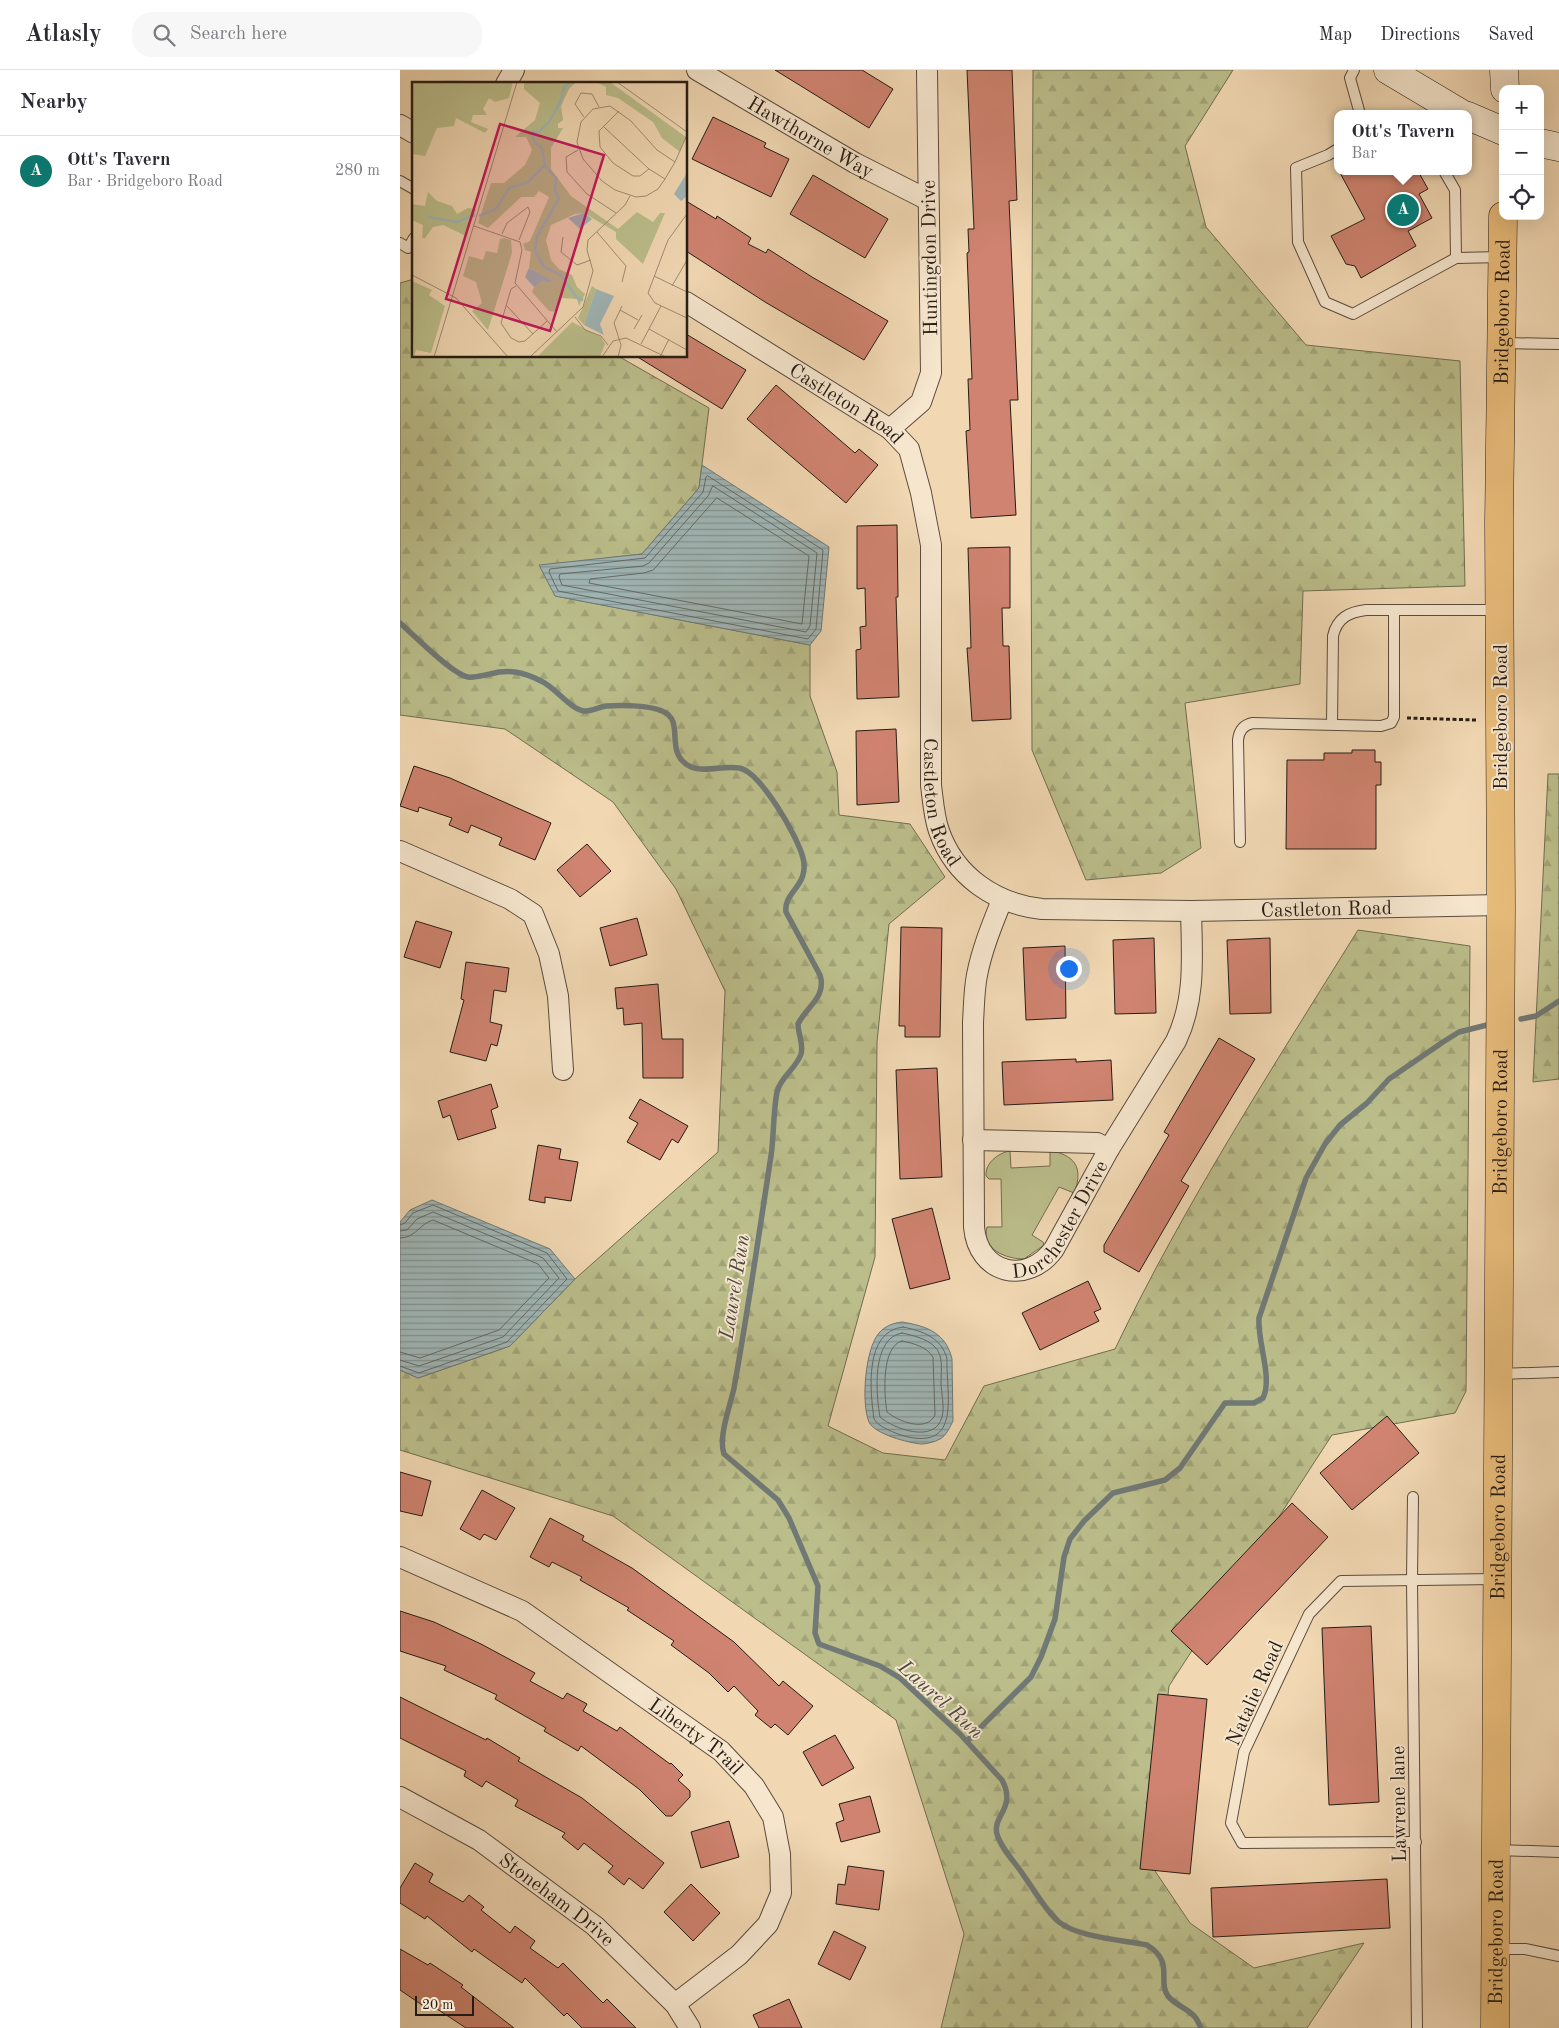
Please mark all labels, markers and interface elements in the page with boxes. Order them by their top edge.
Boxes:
search box [132,12,482,57]
icon: search [150,21,178,49]
text: Atlasly [25,23,102,47]
text: Search here [190,25,287,44]
text: Map [1319,26,1352,44]
text: Directions [1380,26,1460,44]
text: Saved [1488,26,1534,44]
inset map [412,82,688,358]
map controls [1499,85,1544,220]
button: + [1499,85,1544,130]
text: Nearby [20,92,88,113]
street label: Hawthorne Way [743,94,877,183]
popup [1334,110,1472,175]
text: Ott's Tavern [1351,123,1455,142]
button: − [1499,130,1544,175]
text: Bar [1351,146,1377,162]
text: Ott's Tavern [67,151,171,170]
text: A [30,163,42,179]
text: 280 m [335,163,380,179]
text: Bar · Bridgeboro Road [67,174,223,190]
button: locate [1499,175,1544,220]
street label: Huntingdon Drive [920,180,942,336]
pin: A [1387,191,1419,229]
street label: Bridgeboro Road [1493,239,1515,385]
street label: Castleton Road [785,361,906,448]
street label: Bridgeboro Road [1492,644,1512,790]
street label: Castleton Road [919,738,963,871]
street label: Castleton Road [1260,899,1392,922]
your location [1056,956,1082,982]
street label: Bridgeboro Road [1491,1049,1512,1195]
street label: Dorchester Drive [1011,1158,1113,1283]
water label: Laurel Run [717,1233,754,1342]
street label: Bridgeboro Road [1489,1454,1510,1600]
street label: Natalie Road [1224,1638,1288,1749]
water label: Laurel Run [893,1656,987,1743]
street label: Liberty Trail [644,1695,746,1779]
street label: Lawrene lane [1389,1745,1411,1862]
street label: Stoneham Drive [495,1850,617,1951]
street label: Bridgeboro Road [1487,1859,1508,2005]
scale bar [415,1993,474,2016]
text: 20 m [422,1998,453,2012]

